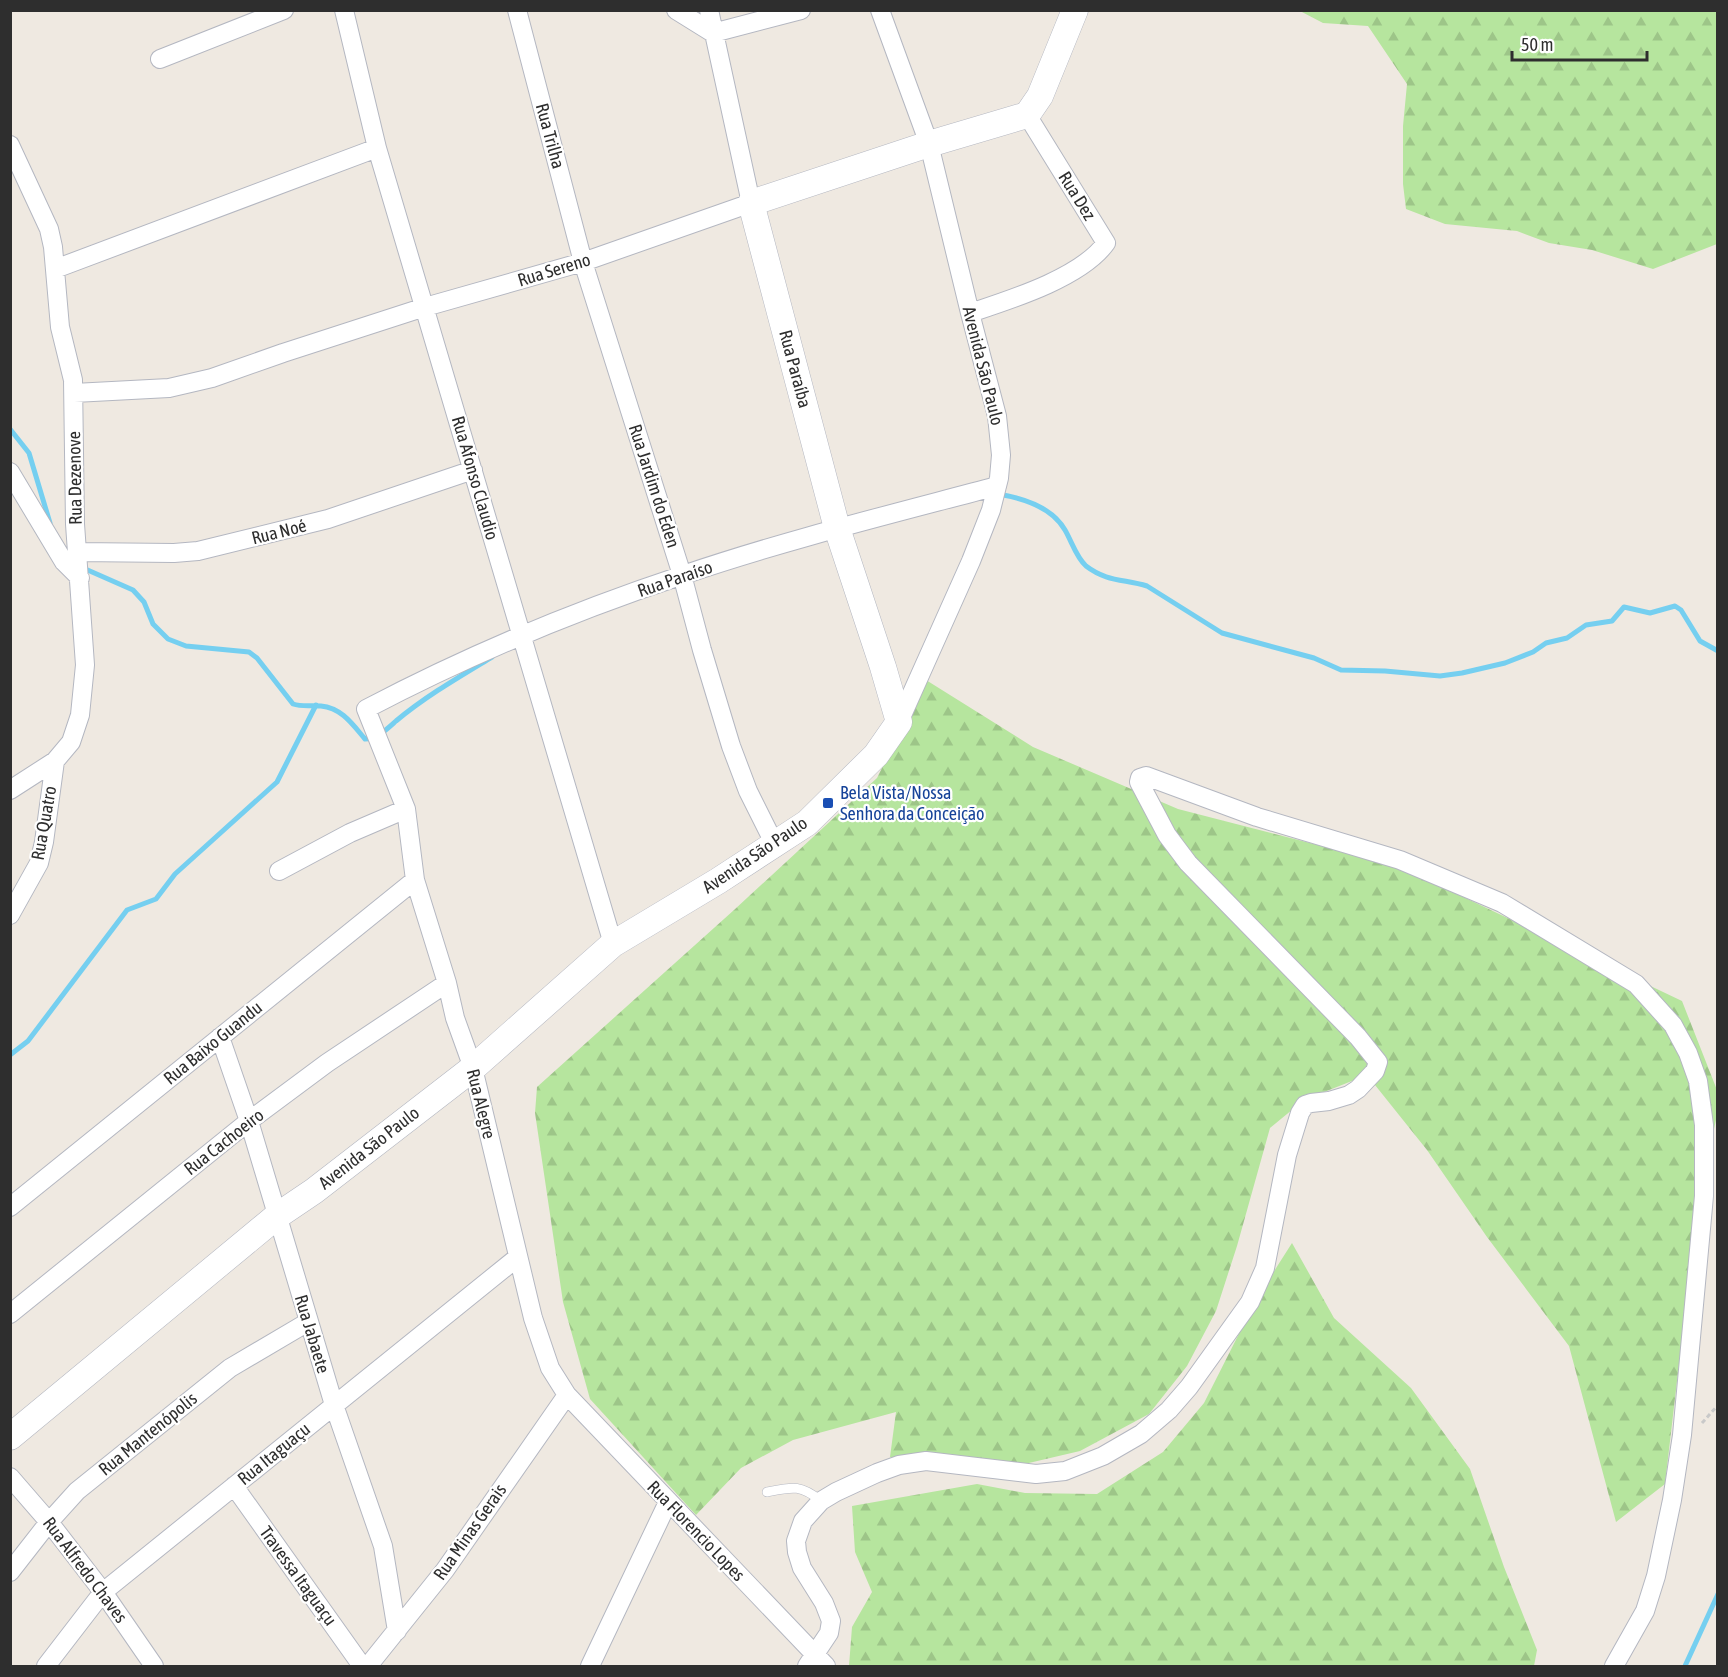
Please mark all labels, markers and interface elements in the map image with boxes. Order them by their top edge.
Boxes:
scale bar [1512,24,1647,62]
text: 50 m [1521,34,1553,55]
street label: Rua Trilha [532,101,569,171]
street label: Rua Dez [1054,168,1101,224]
street label: Rua Sereno [515,249,593,291]
street label: Avenida São Paulo [959,304,1008,428]
street label: Rua Paraíba [775,328,816,410]
street label: Rua Afonso Claudio [448,414,503,542]
street label: Rua Jardim do Eden [625,421,684,550]
street label: Rua Dezenove [63,431,86,525]
street label: Rua Noé [249,515,308,548]
street label: Rua Paraíso [635,556,715,601]
place label: Bela Vista/Nossa Senhora da Conceição [840,782,985,824]
street label: Rua Quatro [27,784,60,862]
marker: Bela Vista/Nossa Senhora da Conceição [821,796,835,810]
street label: Avenida São Paulo [698,812,811,897]
street label: Rua Baixo Guandu [159,997,266,1089]
street label: Rua Alegre [463,1067,500,1141]
street label: Avenida São Paulo [314,1102,423,1193]
street label: Rua Cachoeiro [180,1104,268,1179]
street label: Rua Jabaete [291,1292,334,1376]
street label: Rua Mantenópolis [94,1388,201,1480]
street label: Rua Itaguaçu [233,1418,314,1489]
street label: Rua Florencio Lopes [643,1476,750,1585]
street label: Rua Minas Gerais [429,1480,510,1584]
street label: Rua Alfredo Chaves [39,1513,132,1627]
street label: Travessa Itaguaçu [255,1522,341,1629]

